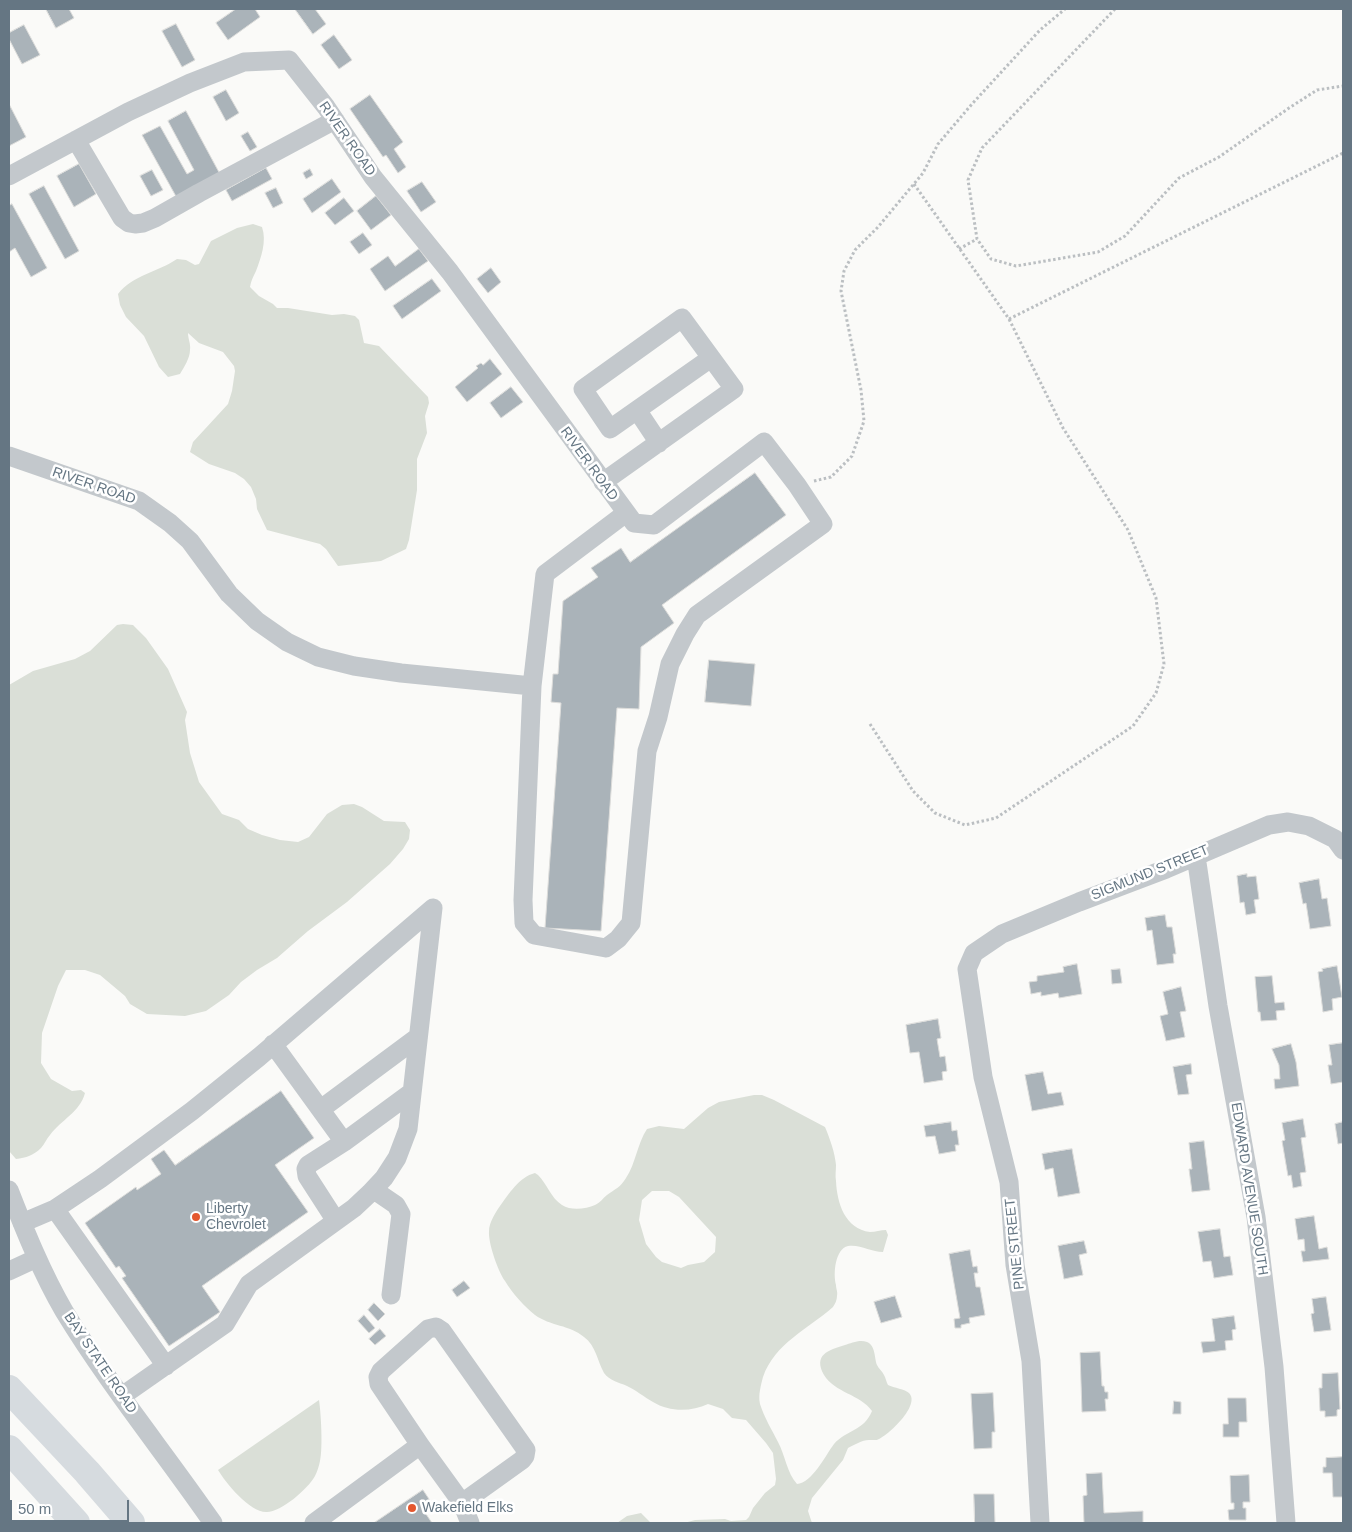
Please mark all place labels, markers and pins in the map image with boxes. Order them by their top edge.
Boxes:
place label: Liberty Chevrolet [206,1201,266,1234]
marker: Liberty Chevrolet [190,1211,202,1223]
place label: Wakefield Elks [422,1500,513,1516]
marker: Wakefield Elks [406,1502,418,1514]

